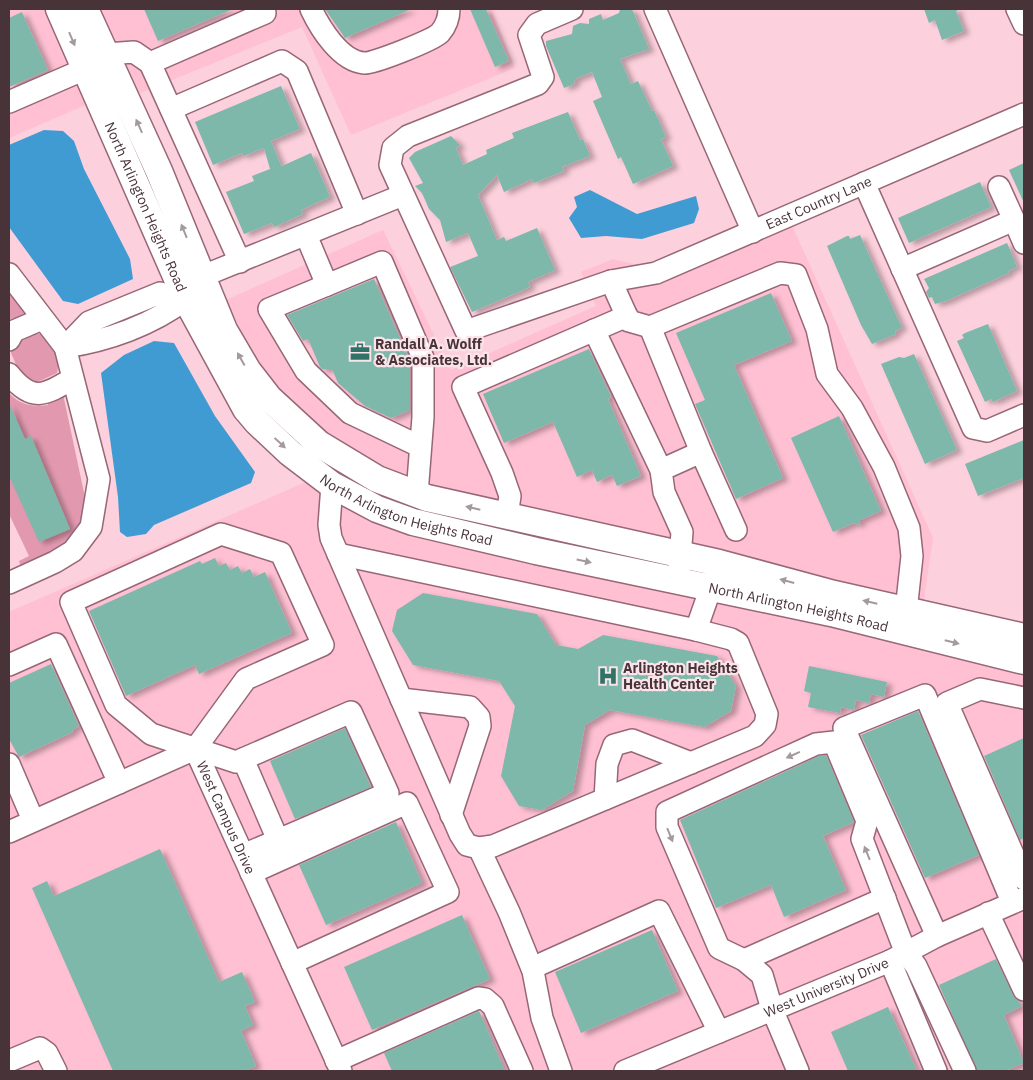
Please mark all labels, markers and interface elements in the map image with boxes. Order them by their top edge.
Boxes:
one-way arrow [69,32,77,46]
street label: North Arlington Heights Road [101,119,191,295]
one-way arrow [135,119,143,133]
street label: East Country Lane [763,172,875,233]
one-way arrow [180,223,188,238]
place label: Randall A. Wolff & Associates, Ltd. [375,335,492,369]
office icon: Randall A. Wolff & Associates, Ltd. [349,341,371,363]
one-way arrow [236,352,245,366]
one-way arrow [274,438,286,449]
street label: North Arlington Heights Road [316,470,494,549]
one-way arrow [465,504,480,512]
one-way arrow [576,557,592,565]
one-way arrow [780,577,795,585]
street label: North Arlington Heights Road [707,579,890,636]
one-way arrow [862,598,877,606]
one-way arrow [944,638,959,646]
place label: Arlington Heights Health Center [623,659,738,693]
hospital icon: Arlington Heights Health Center [597,665,619,687]
one-way arrow [786,751,800,759]
street label: West Campus Drive [193,758,260,877]
one-way arrow [667,827,675,842]
one-way arrow [863,846,871,860]
street label: West University Drive [761,953,892,1021]

